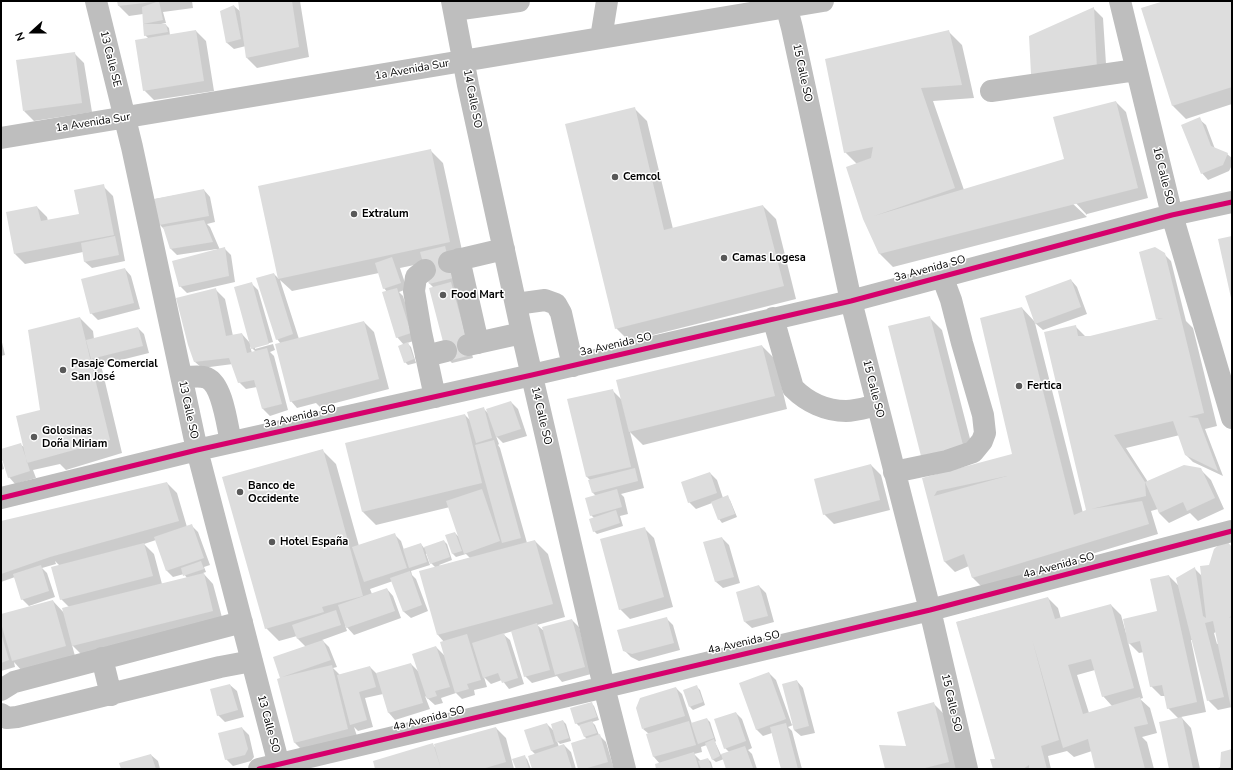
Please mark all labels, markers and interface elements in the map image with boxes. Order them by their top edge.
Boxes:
north arrow [12,12,52,52]
text: N [12,30,29,43]
street label: 13 Calle SE [97,30,123,88]
street label: 15 Calle SO [789,43,815,103]
street label: 1a Avenida Sur [374,57,450,83]
street label: 14 Calle SO [460,69,484,129]
street label: 1a Avenida Sur [55,111,131,135]
street label: 16 Calle SO [1149,146,1177,206]
place label: Cemcol [623,170,661,184]
marker: Cemcol [610,172,620,182]
place label: Extralum [362,207,409,221]
marker: Extralum [349,209,359,219]
place label: Camas Logesa [732,251,806,265]
marker: Camas Logesa [719,253,729,263]
street label: 3a Avenida SO [893,253,967,285]
place label: Food Mart [451,288,504,302]
marker: Food Mart [438,290,448,300]
street label: 3a Avenida SO [579,330,653,360]
place label: Pasaje Comercial San José [71,357,158,383]
street label: 15 Calle SO [859,359,887,419]
marker: Pasaje Comercial San José [58,365,68,375]
place label: Fertica [1027,379,1062,393]
street label: 13 Calle SO [175,380,201,440]
marker: Fertica [1014,381,1024,391]
street label: 14 Calle SO [528,386,554,446]
street label: 3a Avenida SO [263,402,337,432]
place label: Golosinas Doña Miriam [42,424,107,450]
marker: Golosinas Doña Miriam [29,432,39,442]
place label: Banco de Occidente [248,479,299,505]
marker: Banco de Occidente [235,487,245,497]
place label: Hotel España [280,535,348,549]
marker: Hotel España [267,537,277,547]
street label: 4a Avenida SO [1022,550,1096,582]
street label: 4a Avenida SO [707,628,781,658]
street label: 15 Calle SO [938,673,964,733]
street label: 13 Calle SO [254,694,282,754]
street label: 4a Avenida SO [392,704,466,734]

